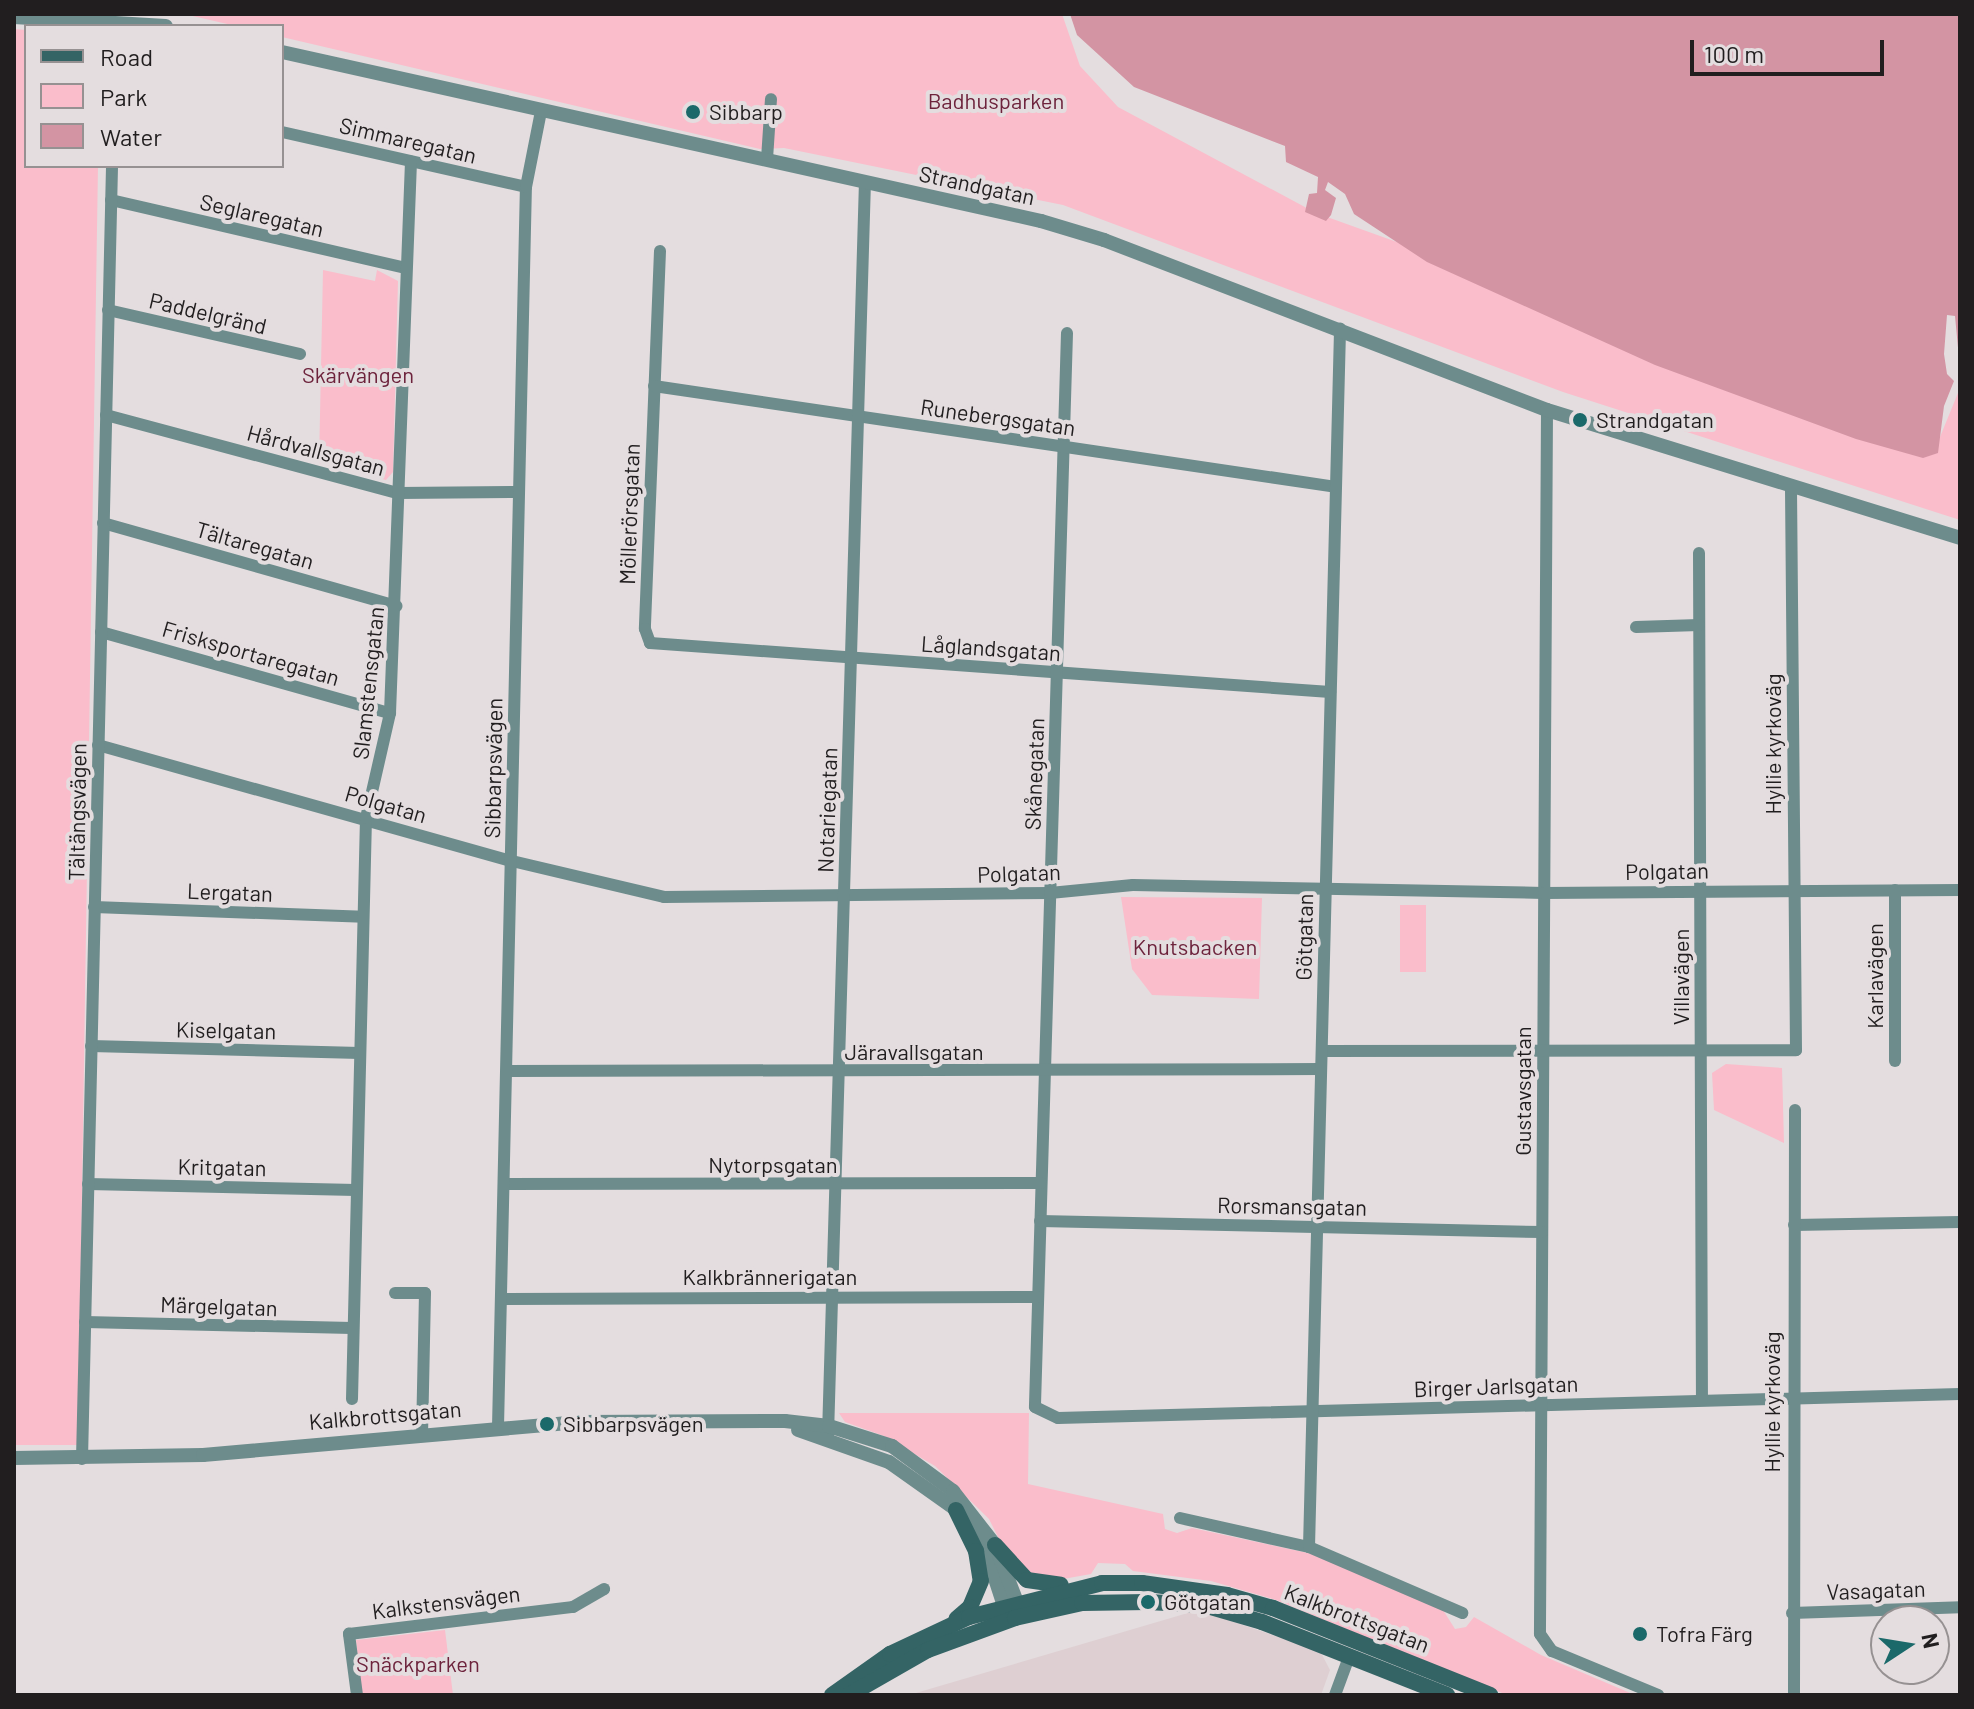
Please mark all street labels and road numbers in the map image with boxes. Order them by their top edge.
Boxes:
street label: Simmaregatan [337,111,479,169]
street label: Strandgatan [917,160,1037,210]
street label: Seglaregatan [197,188,327,242]
street label: Paddelgränd [147,287,269,339]
street label: Runebergsgatan [919,393,1077,441]
street label: Hårdvallsgatan [244,419,388,481]
street label: Möllerörsgatan [613,443,645,585]
street label: Tältaregatan [193,516,317,574]
street label: Slamstensgatan [347,605,389,761]
street label: Frisksportaregatan [159,615,343,691]
street label: Låglandsgatan [920,630,1062,666]
street label: Hyllie kyrkoväg [1760,674,1786,814]
street label: Sibbarpsvägen [479,698,507,838]
street label: Skånegatan [1019,717,1049,831]
street label: Tältängsvägen [63,743,91,881]
street label: Notariegatan [812,747,842,873]
street label: Polgatan [342,780,430,828]
street label: Polgatan [1625,857,1709,885]
street label: Polgatan [977,858,1061,888]
street label: Lergatan [187,877,273,907]
street label: Götgatan [1290,893,1318,981]
street label: Karlavägen [1862,923,1888,1029]
street label: Villavägen [1668,929,1694,1025]
street label: Kiselgatan [176,1016,276,1044]
street label: Gustavsgatan [1510,1026,1536,1156]
street label: Järavallsgatan [844,1039,984,1065]
street label: Nytorpsgatan [708,1152,838,1178]
street label: Kritgatan [177,1153,267,1181]
street label: Rorsmansgatan [1217,1191,1367,1221]
street label: Kalkbrännerigatan [683,1264,857,1290]
street label: Märgelgatan [160,1291,278,1321]
street label: Hyllie kyrkoväg [1759,1332,1785,1472]
street label: Birger Jarlsgatan [1413,1370,1579,1402]
street label: Kalkbrottsgatan [308,1395,462,1435]
street label: Vasagatan [1826,1575,1926,1605]
street label: Kalkbrottsgatan [1281,1578,1433,1658]
street label: Kalkstensvägen [370,1580,522,1624]

